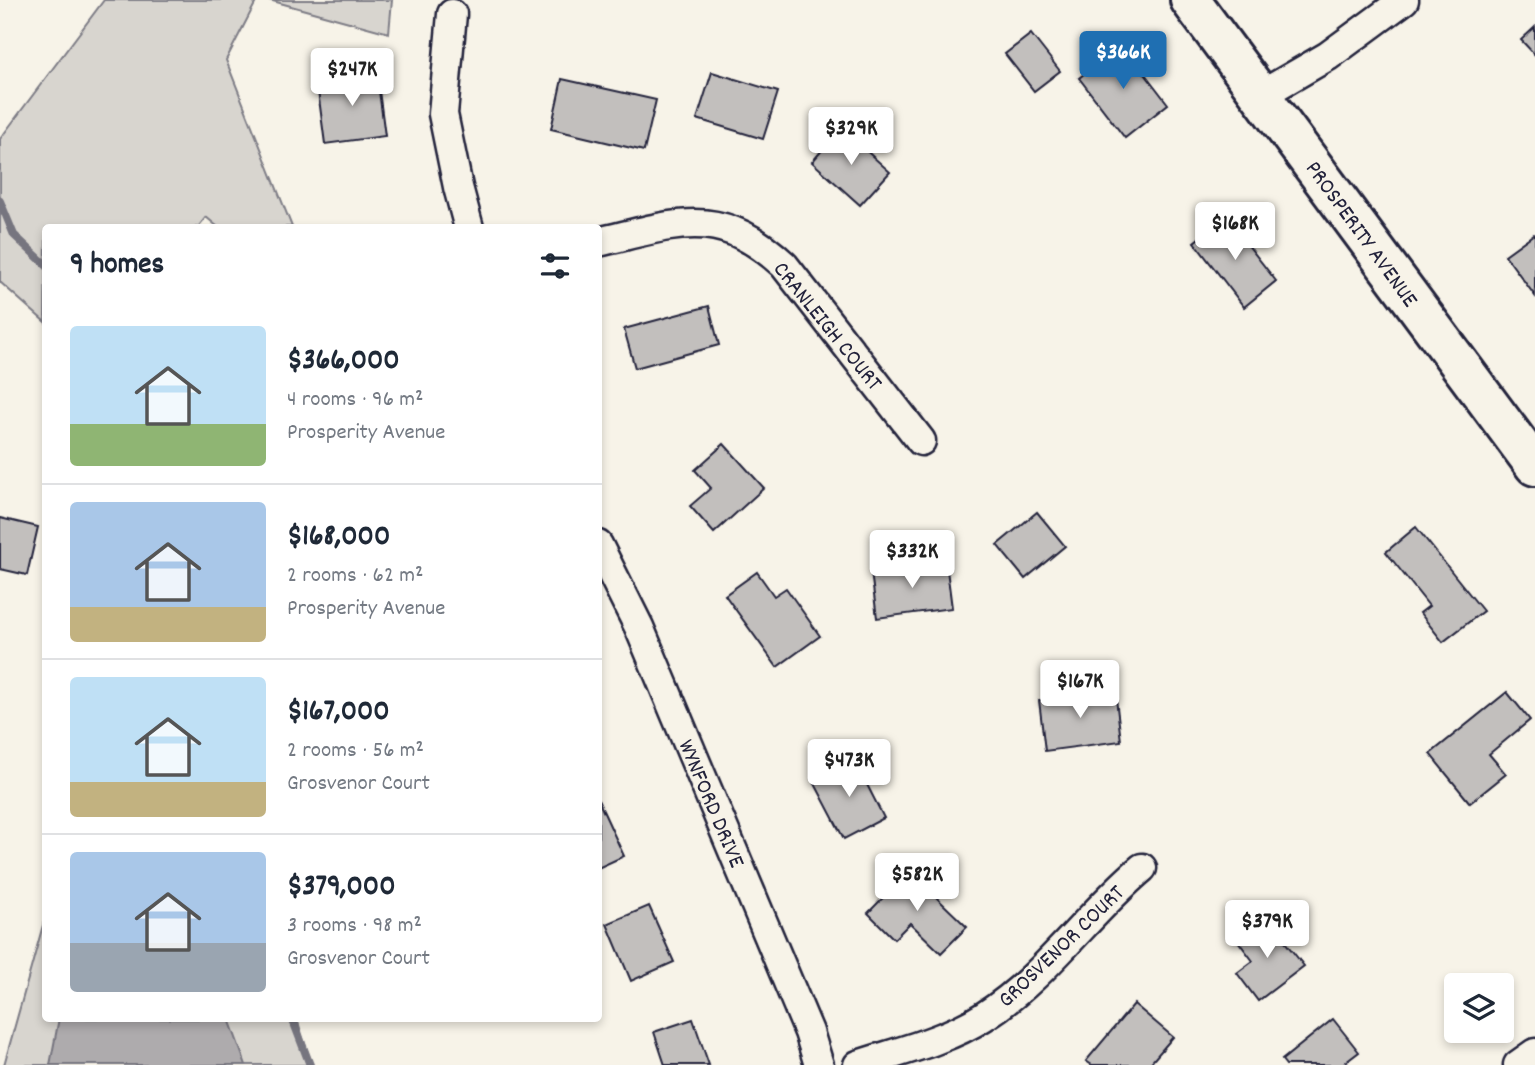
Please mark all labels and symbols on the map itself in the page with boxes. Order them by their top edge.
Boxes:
pin: $366K [1074,32,1172,91]
pin: $247K [303,48,401,108]
pin: $329K [802,108,900,167]
street label: PROSPERITY AVENUE [1296,155,1425,316]
pin: $168K [1186,202,1284,262]
street label: CRANLEIGH COURT [764,255,889,399]
pin: $332K [863,530,961,590]
pin: $167K [1031,660,1129,720]
street label: WYNFORD DRIVE [668,735,752,874]
pin: $473K [800,740,898,799]
pin: $582K [868,853,966,913]
street label: GROSVENOR COURT [992,878,1133,1017]
pin: $379K [1218,900,1316,960]

